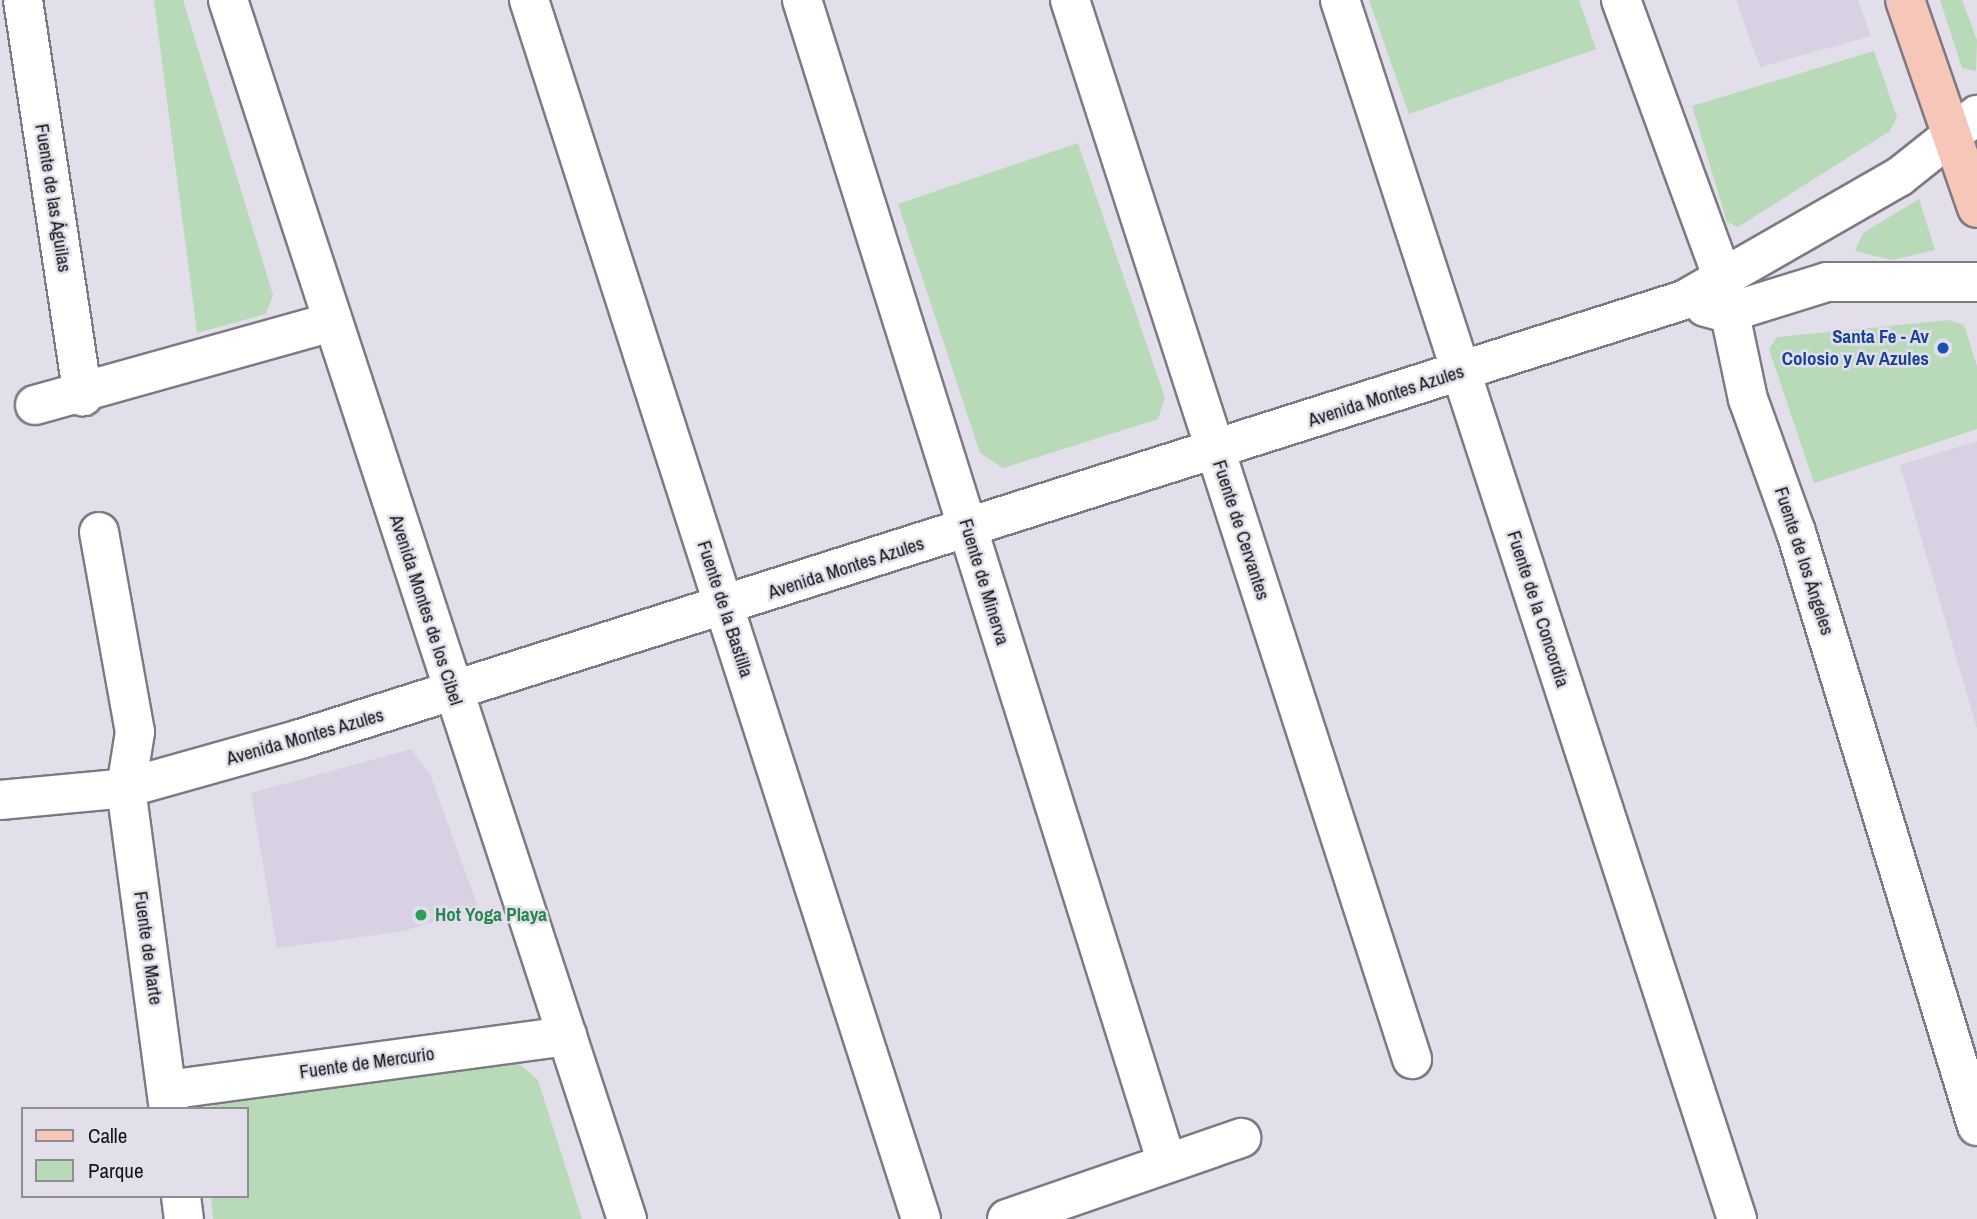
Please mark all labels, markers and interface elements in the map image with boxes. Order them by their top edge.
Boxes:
street label: Fuente de las Águilas [30,122,76,274]
place label: Santa Fe - Av Colosio y Av Azules [1781,326,1929,370]
marker: Santa Fe - Av Colosio y Av Azules [1935,340,1951,356]
street label: Avenida Montes Azules [1305,360,1467,432]
street label: Fuente de Cervantes [1208,457,1274,603]
street label: Fuente de los Ángeles [1769,484,1839,638]
street label: Avenida Montes de los Cibel [384,512,468,708]
street label: Fuente de Minerva [954,516,1014,648]
street label: Fuente de la Concordia [1502,528,1574,690]
street label: Avenida Montes Azules [765,532,927,604]
street label: Fuente de la Bastilla [692,538,758,680]
street label: Avenida Montes Azules [223,704,387,770]
street label: Fuente de Marte [129,890,167,1006]
place label: Hot Yoga Playa [435,904,547,926]
marker: Hot Yoga Playa [413,907,429,923]
street label: Fuente de Mercurio [298,1042,436,1084]
legend [21,1107,248,1198]
text: Calle [88,1121,127,1150]
text: Parque [88,1156,144,1185]

